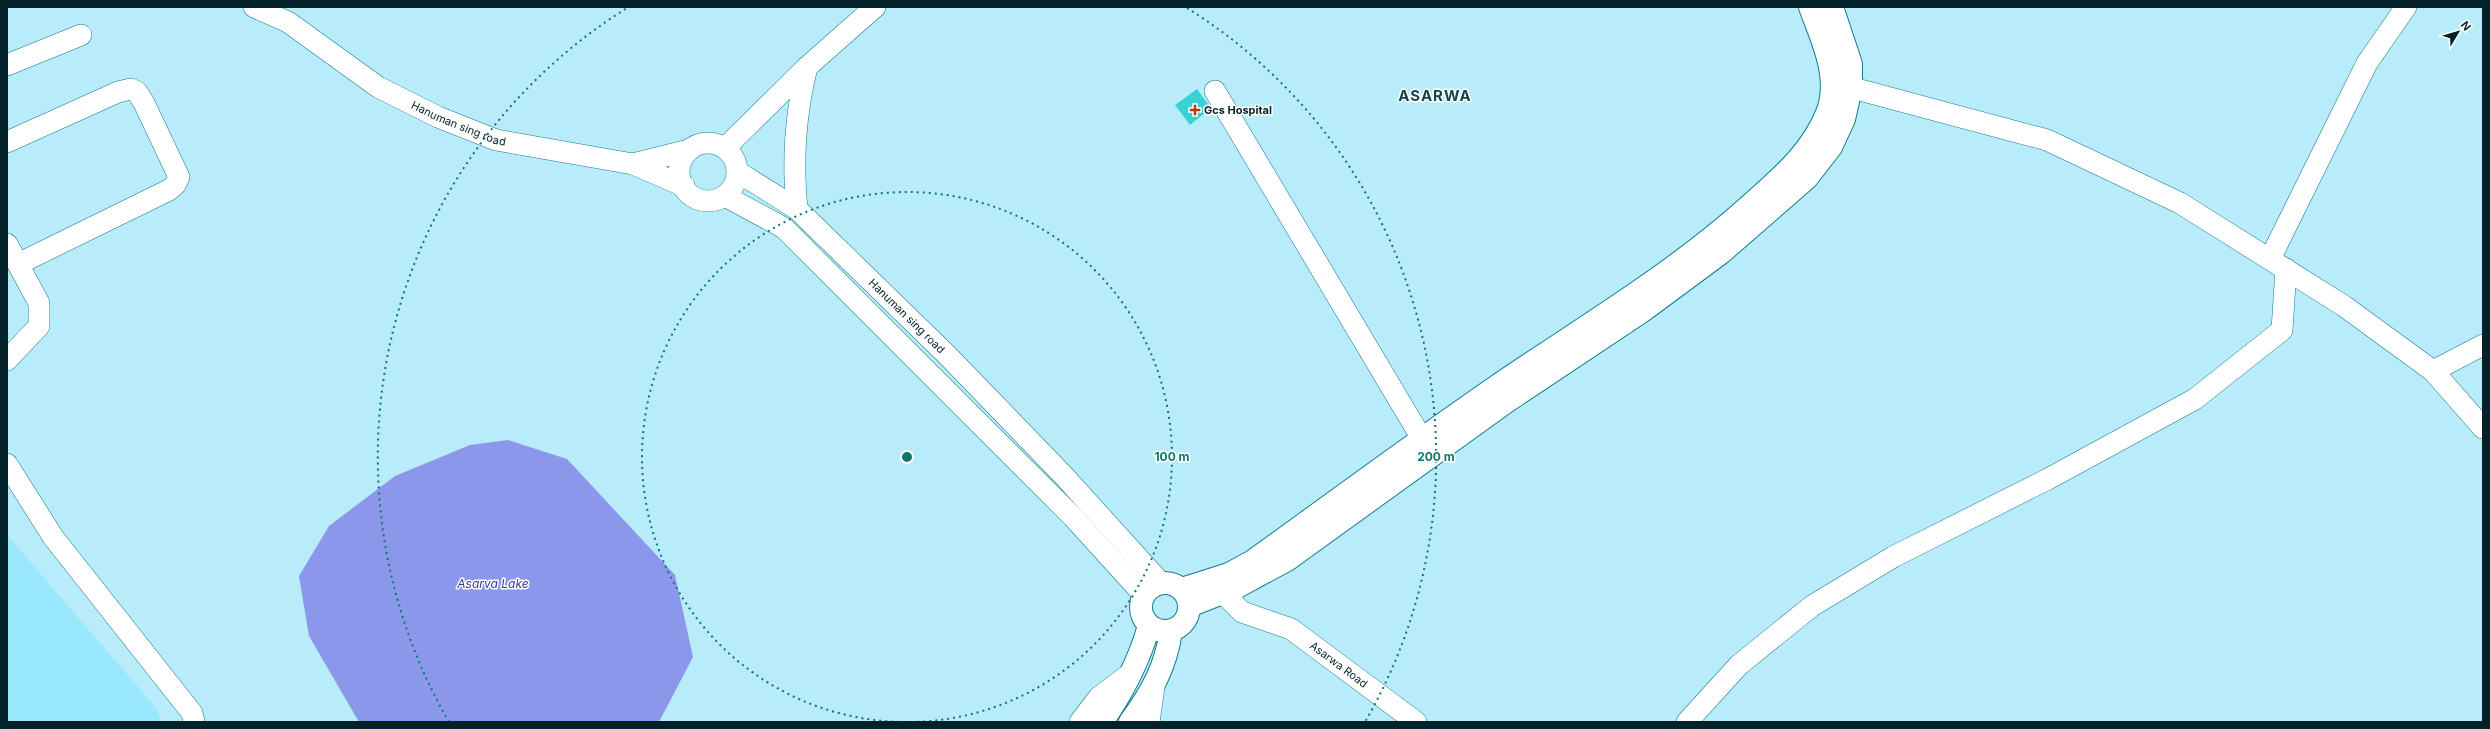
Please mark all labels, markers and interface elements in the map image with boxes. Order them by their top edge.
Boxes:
north arrow [2438,12,2478,52]
text: N [2458,18,2474,33]
district label: ASARWA [1398,86,1472,105]
street label: Hanuman sing road [409,98,507,149]
place label: Gcs Hospital [1204,103,1272,117]
marker: Gcs Hospital [1189,104,1201,116]
street label: Hanuman sing road [866,276,948,356]
text: 100 m [1154,449,1190,464]
text: 200 m [1417,449,1455,464]
centre of rings [900,450,914,464]
water label: Asarva Lake [456,576,529,591]
street label: Asarwa Road [1307,638,1371,691]

